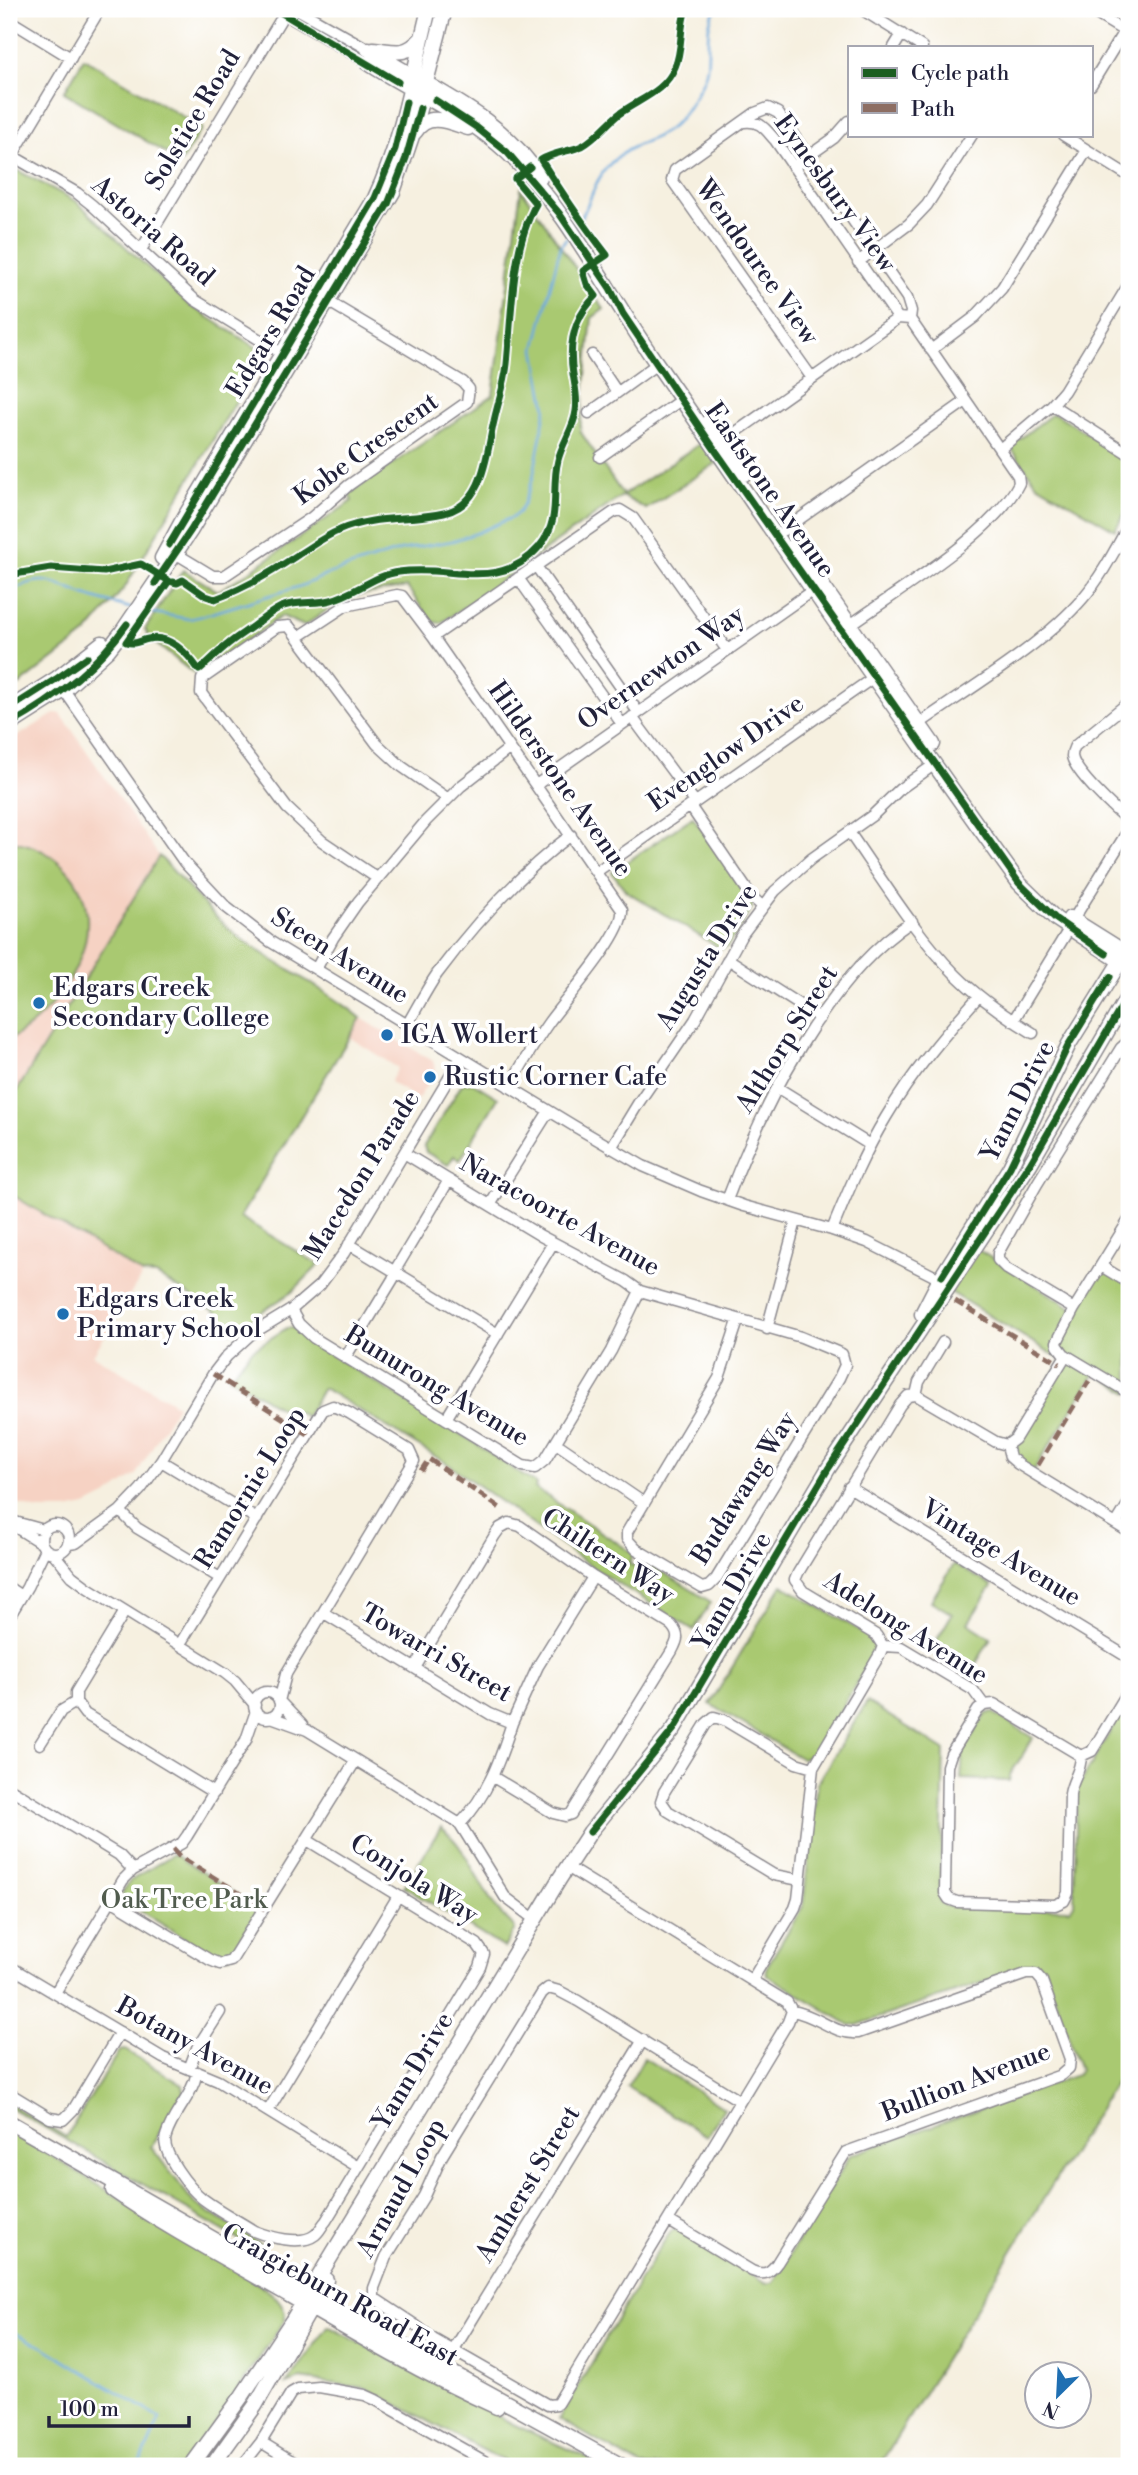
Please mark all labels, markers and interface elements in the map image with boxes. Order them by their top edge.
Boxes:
street label: Solstice Road [138,44,248,196]
legend [848,46,1092,136]
text: Cycle path [911,61,1010,87]
text: Path [911,97,956,123]
street label: Eynesbury View [767,108,904,279]
street label: Astoria Road [84,168,221,293]
street label: Wendouree View [688,173,826,352]
street label: Edgars Road [219,260,323,404]
street label: Kobe Crescent [287,386,445,512]
street label: Eaststone Avenue [698,396,842,584]
street label: Overnewton Way [572,598,751,737]
street label: Hilderstone Avenue [481,675,639,883]
street label: Evenglow Drive [642,687,810,819]
street label: Augusta Drive [649,878,765,1037]
street label: Steen Avenue [265,901,415,1011]
street label: Althorp Street [728,959,845,1120]
place label: Edgars Creek Secondary College [53,972,270,1034]
marker: Edgars Creek Secondary College [31,995,47,1011]
place label: IGA Wollert [401,1019,538,1051]
marker: IGA Wollert [379,1027,395,1043]
street label: Yann Drive [973,1035,1062,1169]
place label: Rustic Corner Cafe [444,1061,667,1093]
marker: Rustic Corner Cafe [422,1069,438,1085]
street label: Macedon Parade [297,1084,427,1266]
street label: Naracoorte Avenue [454,1147,666,1283]
place label: Edgars Creek Primary School [77,1283,262,1345]
marker: Edgars Creek Primary School [55,1306,71,1322]
street label: Bunurong Avenue [338,1318,535,1454]
street label: Ramornie Loop [187,1401,313,1575]
street label: Budawang Way [684,1405,804,1571]
street label: Vintage Avenue [914,1492,1087,1613]
street label: Chiltern Way [536,1501,681,1611]
street label: Yann Drive [684,1526,779,1658]
street label: Adelong Avenue [817,1564,994,1691]
street label: Towarri Street [355,1597,517,1709]
street label: Conjola Way [344,1827,484,1931]
park label: Oak Tree Park [101,1884,269,1916]
street label: Botany Avenue [110,1989,279,2102]
street label: Yann Drive [364,2006,461,2137]
street label: Bullion Avenue [876,2035,1055,2129]
street label: Amherst Street [468,2100,587,2269]
street label: Arnaud Loop [349,2113,452,2264]
street label: Craigieburn Road East [216,2217,464,2373]
north arrow [1023,2360,1092,2430]
scale bar [49,2384,189,2428]
text: N [1040,2396,1063,2424]
text: 100 m [60,2397,119,2423]

